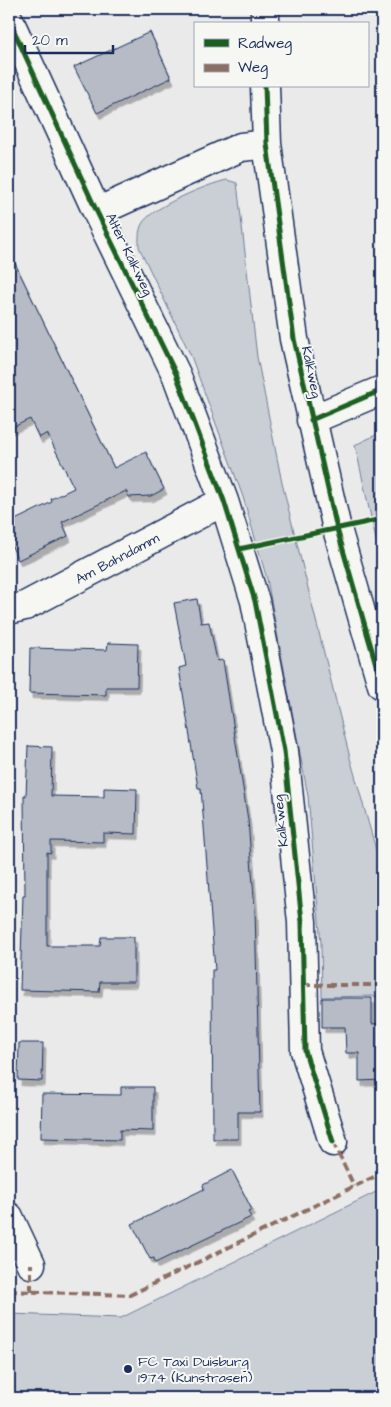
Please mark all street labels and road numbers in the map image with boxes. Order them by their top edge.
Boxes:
street label: Alter Kalkweg [100,209,158,299]
street label: Kalkweg [296,344,326,400]
street label: Am Bahndamm [72,528,163,589]
street label: Kalkweg [268,794,294,848]

